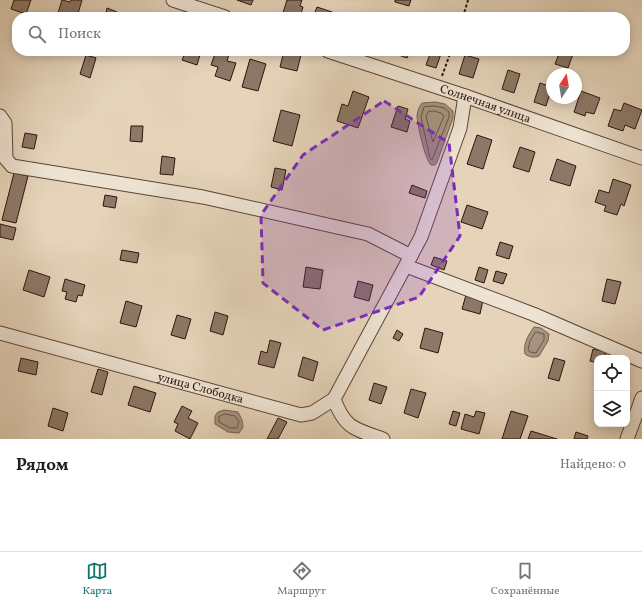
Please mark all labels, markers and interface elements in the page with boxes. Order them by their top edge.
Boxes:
search box [12,12,630,56]
icon: search [26,23,48,45]
text: Поиск [58,24,101,45]
north arrow [546,68,582,104]
street label: Солнечная улица [438,81,533,127]
map controls [594,355,630,427]
button: locate [594,355,630,391]
street label: улица Слободка [156,369,245,408]
button: layers [594,391,630,427]
text: Рядом [16,454,69,477]
text: Найдено: 0 [560,456,626,474]
tab: Карта [82,560,112,599]
tab: Маршрут [277,560,326,599]
tab: Сохранённые [491,560,559,599]

